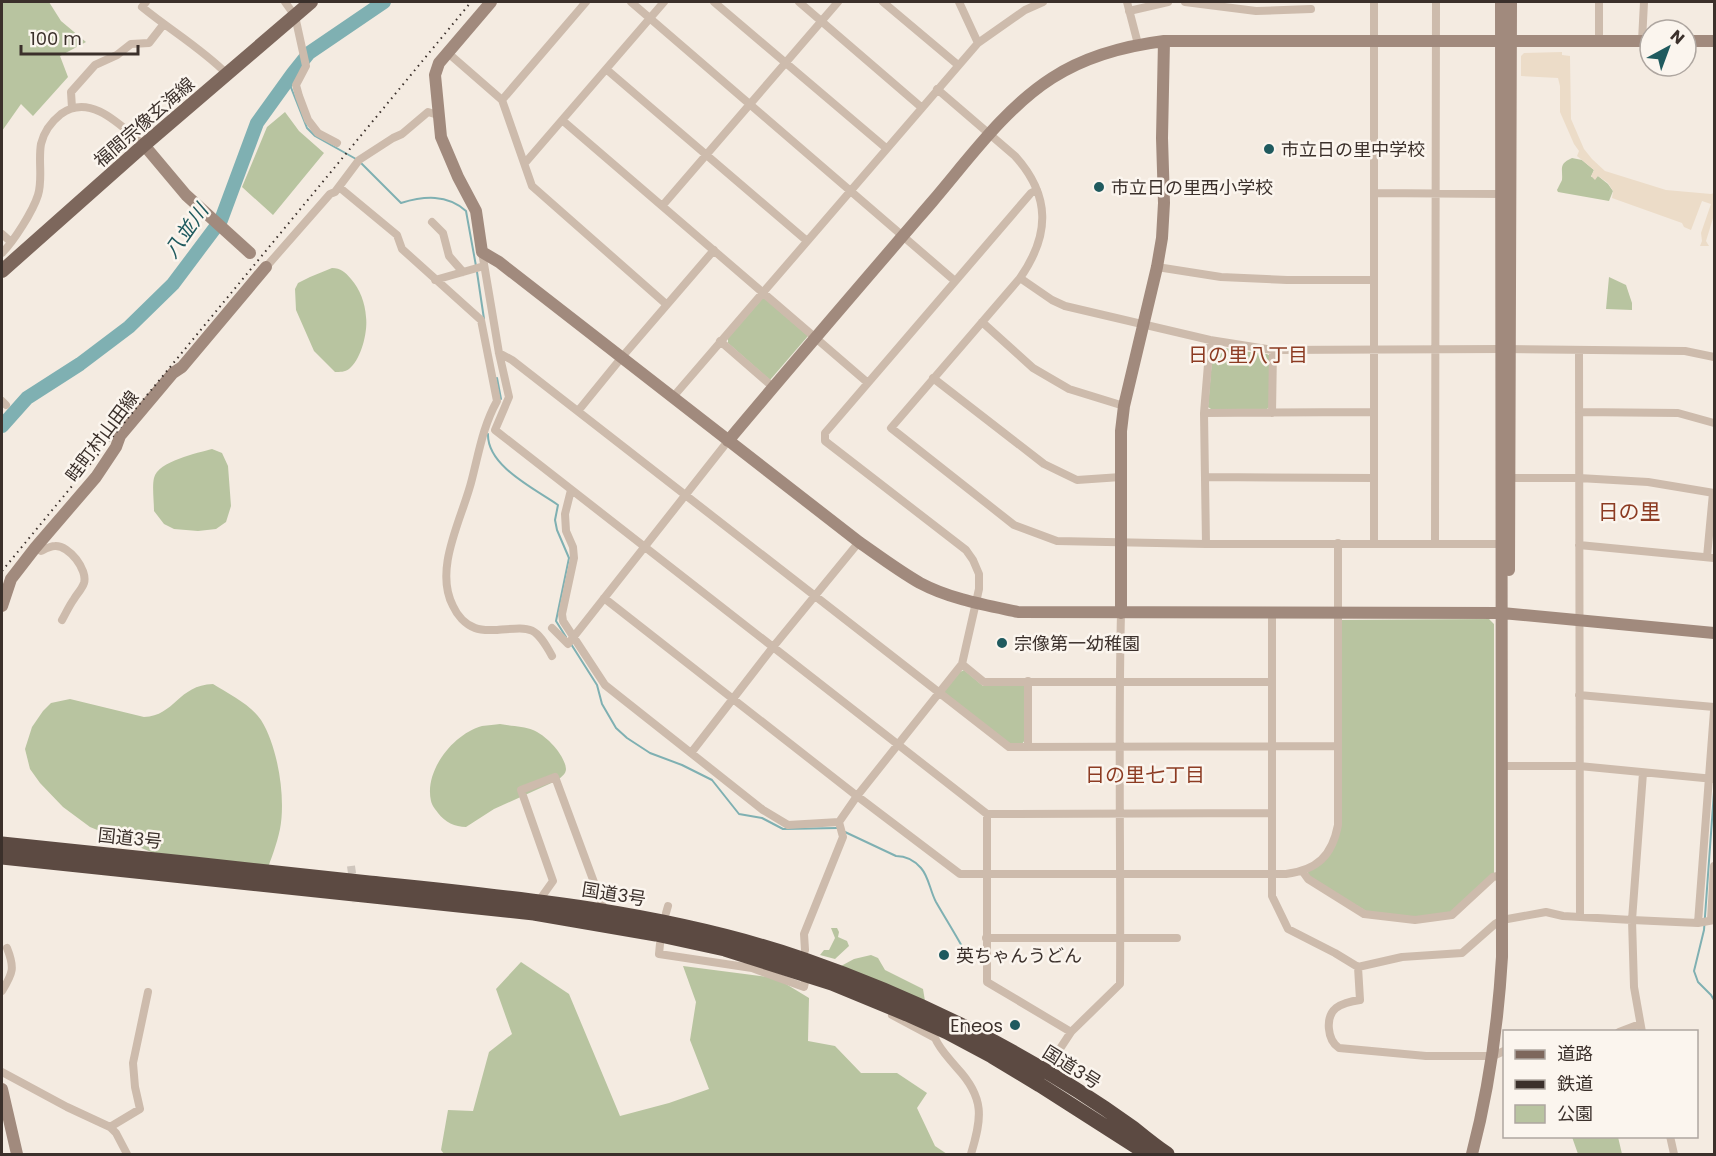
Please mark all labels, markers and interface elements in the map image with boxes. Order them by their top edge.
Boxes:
scale bar [21,18,138,56]
north arrow [1638,18,1698,78]
text: N [1665,24,1690,50]
text: 100 m [30,26,82,51]
street label: 福間宗像玄海線 [88,71,200,173]
place label: 市立日の里中学校 [1281,137,1425,162]
marker: 市立日の里中学校 [1262,142,1276,156]
place label: 市立日の里西小学校 [1111,175,1273,200]
marker: 市立日の里西小学校 [1092,180,1106,194]
water label: 八並川 [157,197,216,264]
district label: 日の里八丁目 [1188,341,1308,369]
street label: 畦町村山田線 [60,385,144,487]
district label: 日の里 [1598,497,1661,526]
place label: 宗像第一幼稚園 [1014,631,1140,656]
marker: 宗像第一幼稚園 [995,636,1009,650]
district label: 日の里七丁目 [1085,761,1205,789]
street label: 国道3号 [97,822,163,854]
street label: 国道3号 [580,877,648,911]
place label: 英ちゃんうどん [956,943,1082,968]
marker: 英ちゃんうどん [937,948,951,962]
place label: Eneos [950,1013,1003,1038]
marker: Eneos [1008,1018,1022,1032]
legend [1503,1030,1698,1138]
street label: 国道3号 [1038,1039,1106,1095]
text: 道路 [1557,1041,1593,1066]
text: 鉄道 [1557,1071,1593,1096]
text: 公園 [1557,1101,1593,1126]

